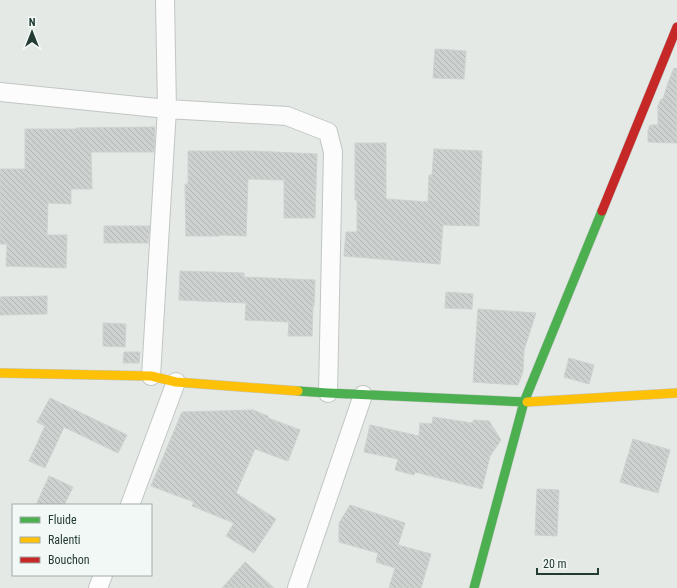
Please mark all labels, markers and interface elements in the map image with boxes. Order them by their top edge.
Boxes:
north arrow [12,12,52,52]
text: N [29,16,36,29]
legend [12,504,152,576]
text: Fluide [48,513,77,527]
text: Ralenti [48,533,81,547]
scale bar [537,550,598,576]
text: Bouchon [48,553,90,567]
text: 20 m [543,557,567,571]

